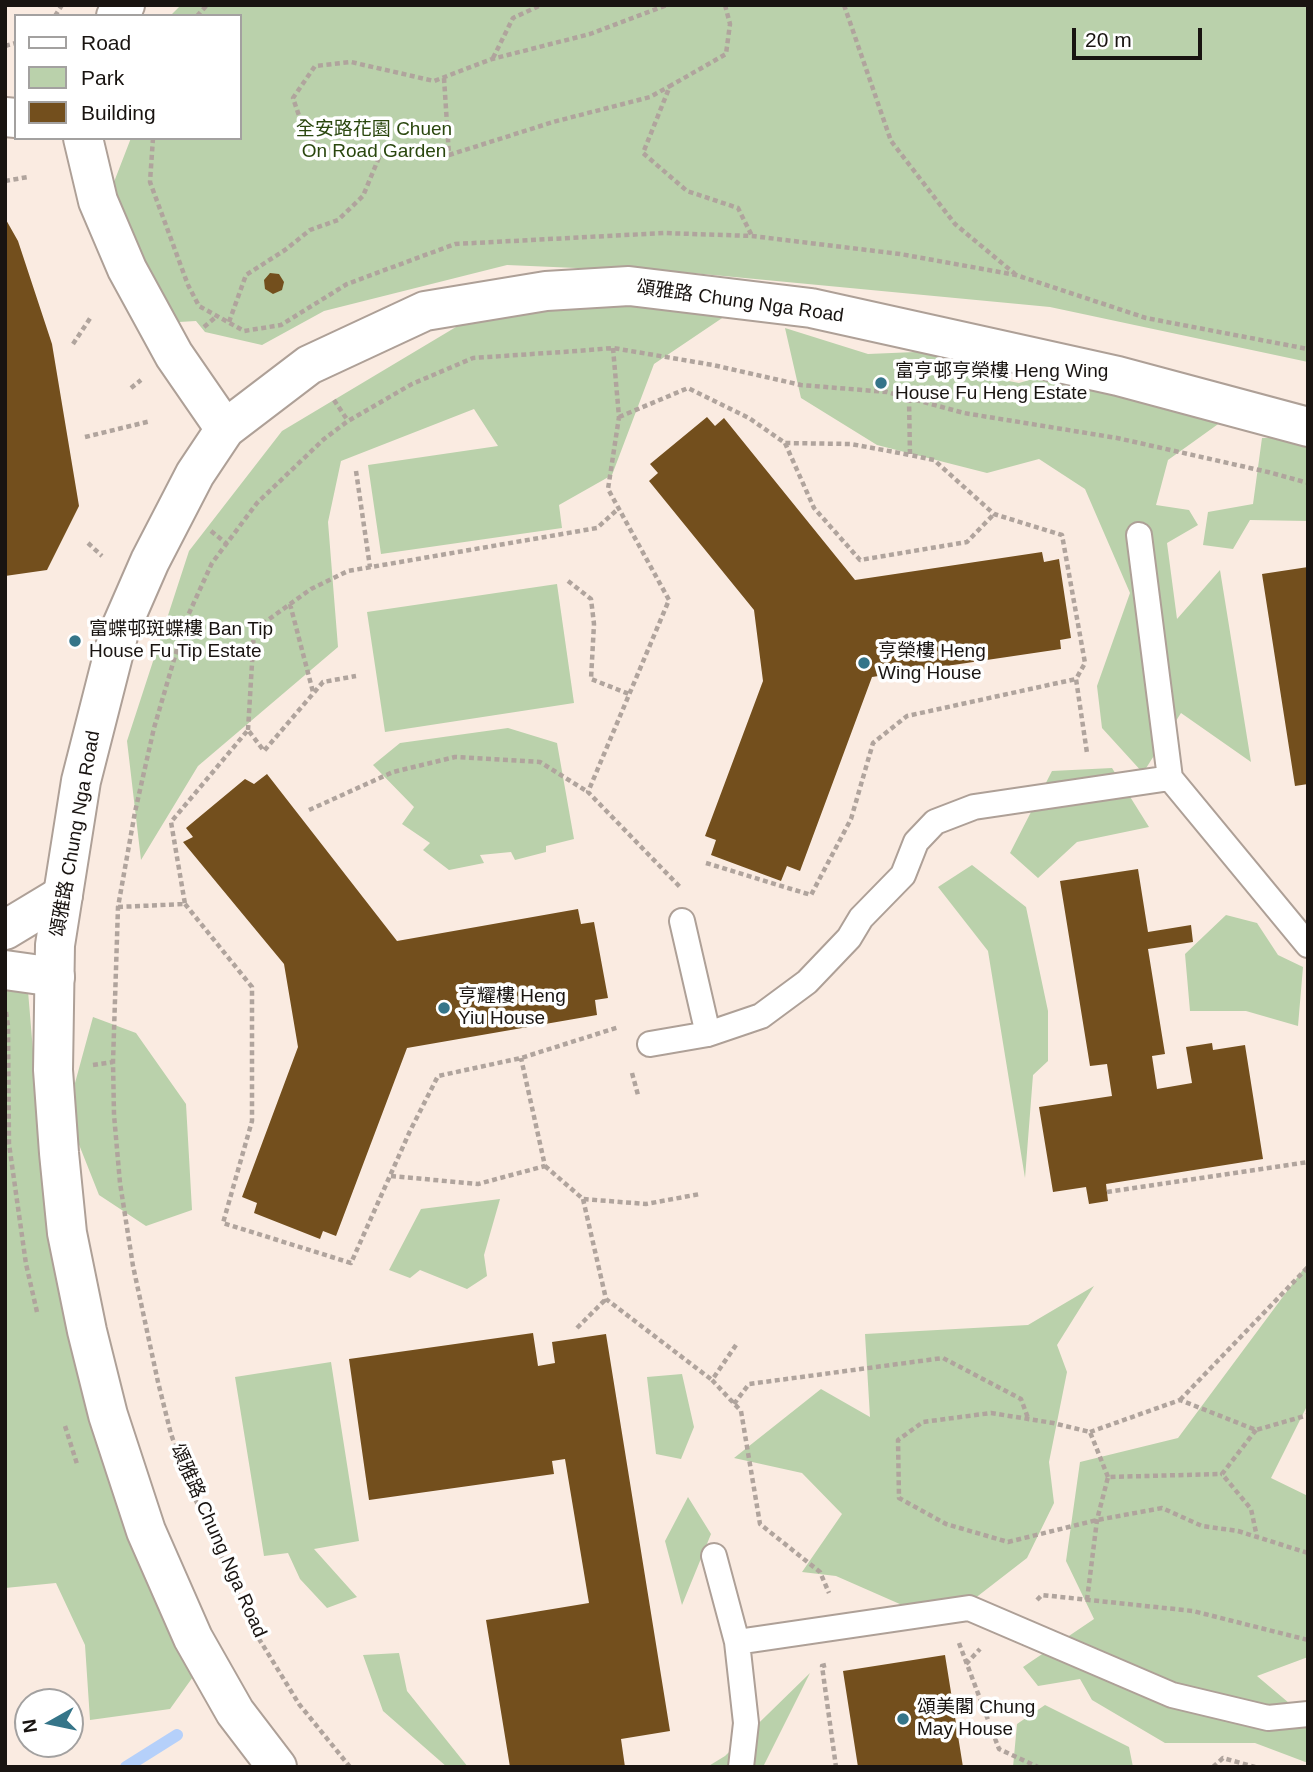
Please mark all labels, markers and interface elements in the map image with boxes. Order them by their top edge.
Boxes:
legend [14,14,242,140]
scale bar [1075,14,1204,58]
text: 20 m [1085,28,1132,51]
text: Road [81,31,131,54]
text: Park [81,66,124,89]
text: Building [81,101,156,124]
park label: 全安路花園 Chuen On Road Garden [296,119,452,163]
street label: 頌雅路 Chung Nga Road [635,276,845,328]
place label: 富亨邨亨榮樓 Heng Wing House Fu Heng Estate [895,361,1108,405]
marker: 富亨邨亨榮樓 Heng Wing House Fu Heng Estate [873,375,889,391]
place label: 富蝶邨斑蝶樓 Ban Tip House Fu Tip Estate [89,619,273,663]
marker: 富蝶邨斑蝶樓 Ban Tip House Fu Tip Estate [67,633,83,649]
place label: 亨榮樓 Heng Wing House [878,641,986,685]
marker: 亨榮樓 Heng Wing House [856,655,872,671]
street label: 頌雅路 Chung Nga Road [47,729,105,939]
place label: 亨耀樓 Heng Yiu House [458,986,566,1030]
marker: 亨耀樓 Heng Yiu House [436,1000,452,1016]
street label: 頌雅路 Chung Nga Road [165,1441,271,1641]
north arrow [14,1688,84,1758]
place label: 頌美閣 Chung May House [917,1697,1035,1741]
marker: 頌美閣 Chung May House [895,1711,911,1727]
text: N [18,1718,41,1734]

